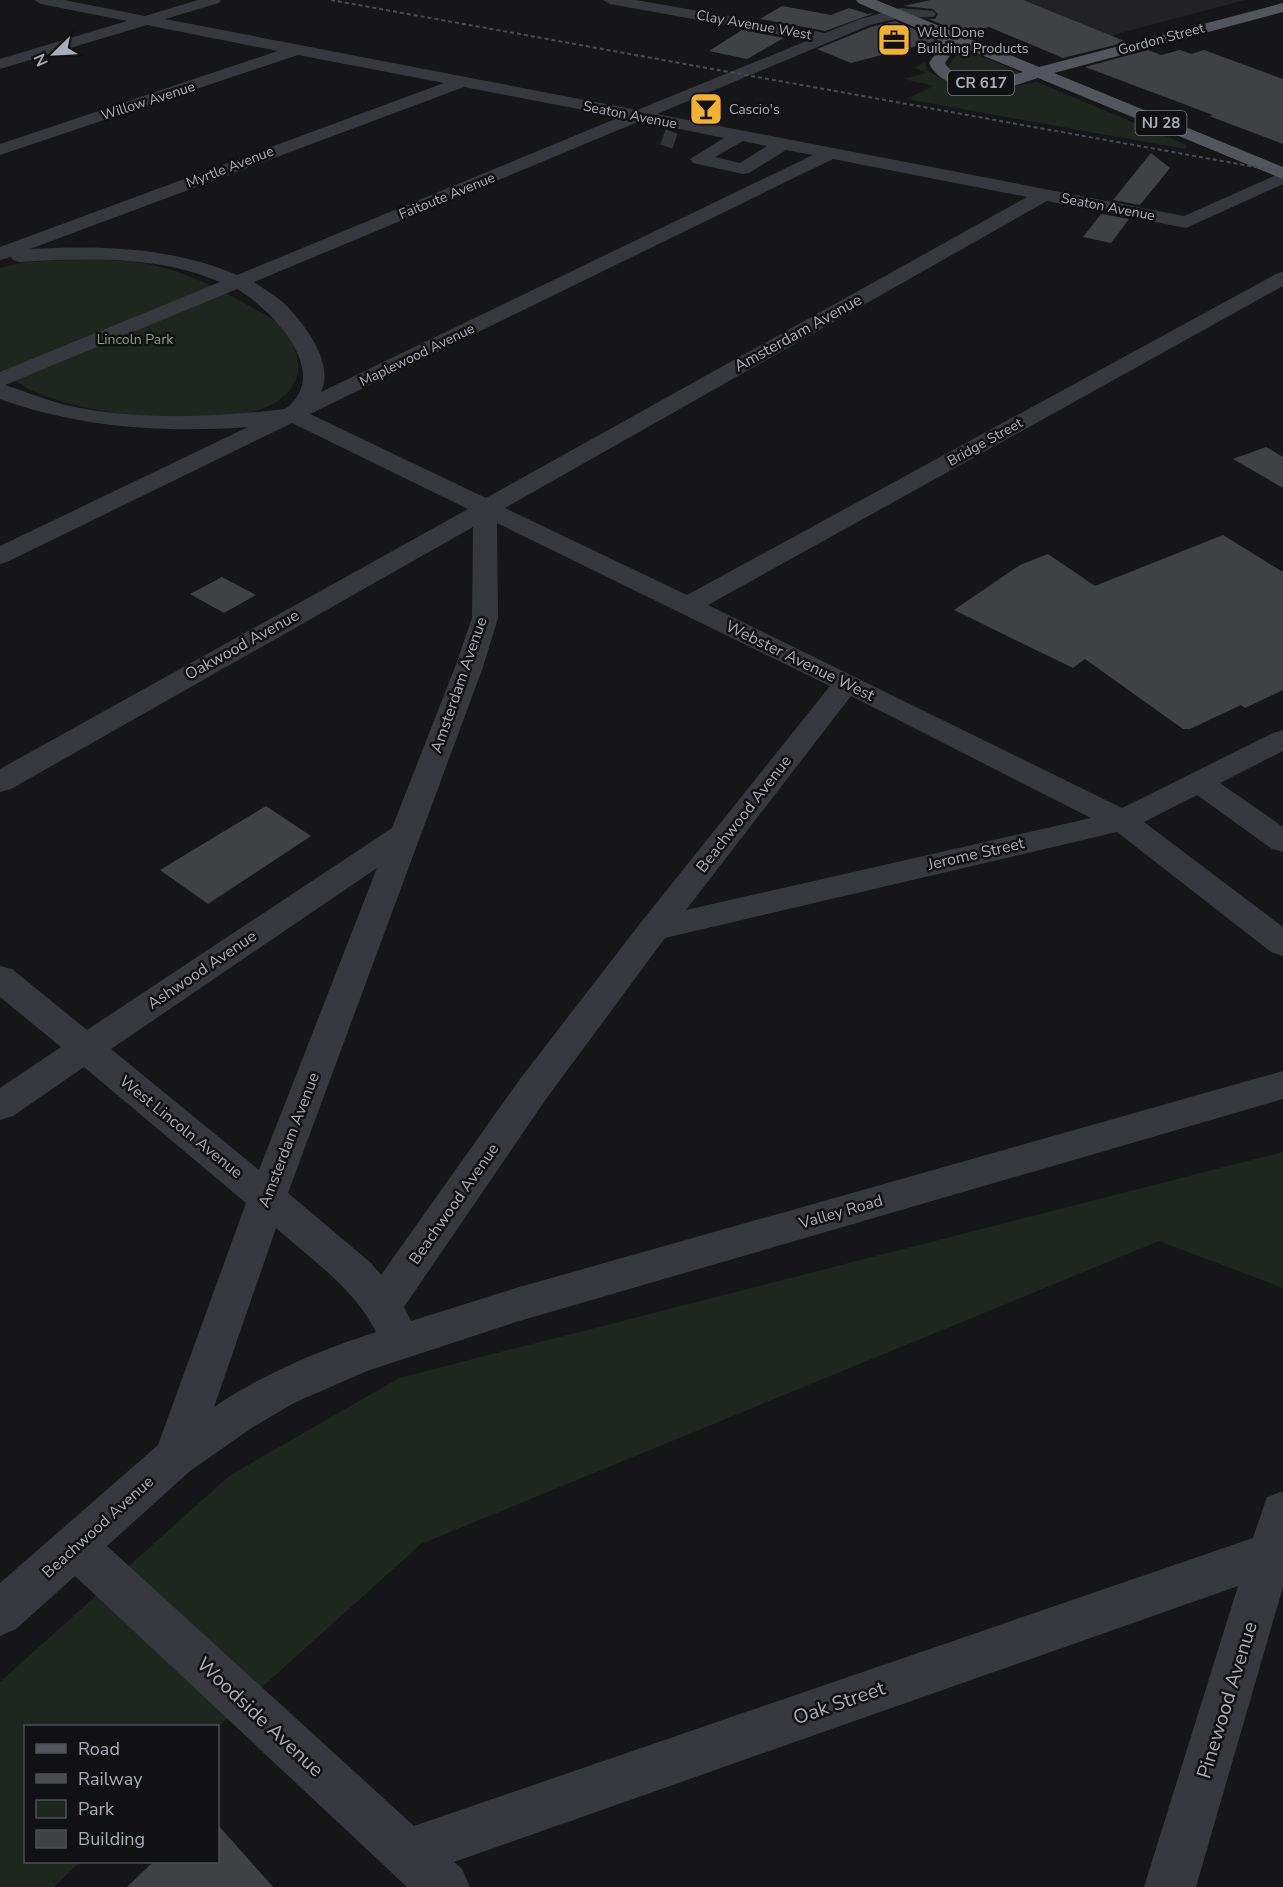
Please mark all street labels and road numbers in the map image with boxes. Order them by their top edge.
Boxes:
street label: Clay Avenue West [695,6,813,44]
street label: Gordon Street [1116,18,1206,60]
road number: CR 617 [948,71,1014,95]
street label: Willow Avenue [99,77,197,125]
street label: Seaton Avenue [581,97,679,133]
road number: NJ 28 [1136,111,1186,135]
street label: Myrtle Avenue [184,142,276,192]
street label: Faitoute Avenue [396,168,498,224]
street label: Seaton Avenue [1059,189,1157,225]
street label: Amsterdam Avenue [730,289,866,377]
street label: Maplewood Avenue [356,319,478,391]
street label: Bridge Street [944,413,1026,471]
street label: Oakwood Avenue [181,604,303,686]
street label: Amsterdam Avenue [425,614,493,756]
street label: Webster Avenue West [722,615,878,707]
street label: Beachwood Avenue [691,751,797,877]
street label: Jerome Street [925,832,1027,876]
street label: Ashwood Avenue [143,925,261,1015]
street label: Amsterdam Avenue [253,1069,325,1211]
street label: West Lincoln Avenue [115,1070,247,1184]
street label: Beachwood Avenue [404,1139,504,1269]
street label: Valley Road [796,1190,885,1235]
street label: Beachwood Avenue [37,1471,159,1583]
street label: Pinewood Avenue [1190,1618,1264,1782]
street label: Woodside Avenue [191,1651,329,1783]
street label: Oak Street [789,1674,890,1731]

